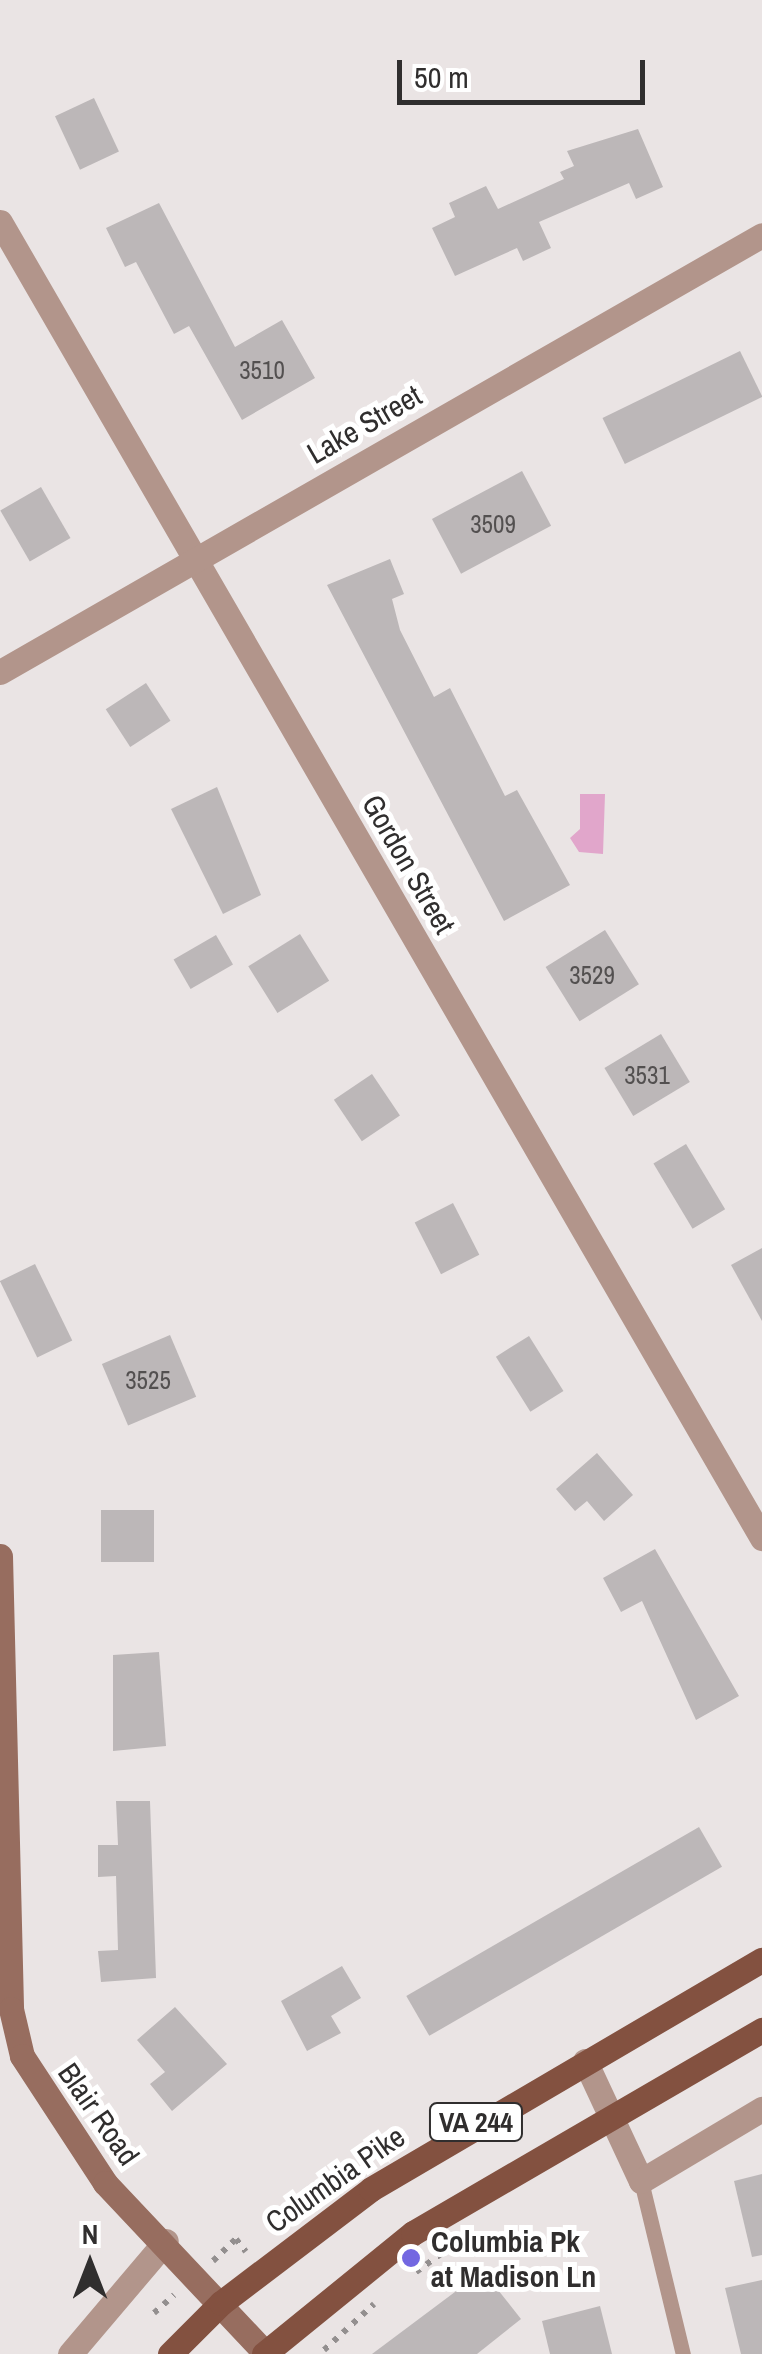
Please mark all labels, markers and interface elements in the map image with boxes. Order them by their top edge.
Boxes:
scale bar [402,40,650,102]
text: 50 m [414,57,469,97]
house number: 3510 [239,355,285,385]
street label: Lake Street [301,377,427,471]
house number: 3509 [470,509,516,539]
street label: Gordon Street [355,788,463,940]
house number: 3529 [569,960,615,990]
house number: 3531 [624,1060,670,1090]
house number: 3525 [125,1365,171,1395]
street label: Blair Road [51,2056,147,2172]
road number: VA 244 [428,2099,524,2145]
street label: Columbia Pike [259,2118,411,2240]
north arrow [40,2214,140,2314]
text: N [82,2215,98,2253]
place label: Columbia Pk at Madison Ln [431,2223,596,2294]
marker: Columbia Pk at Madison Ln [400,2247,422,2269]

